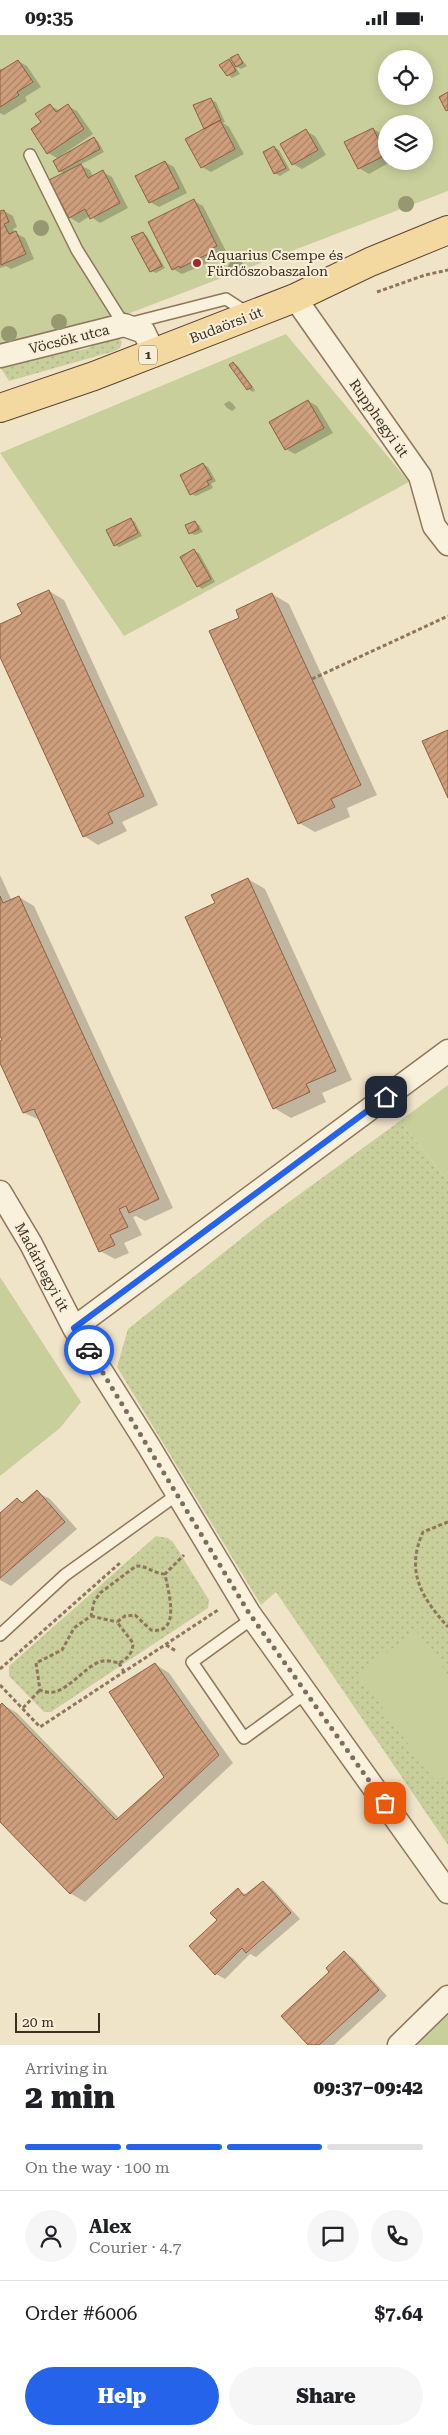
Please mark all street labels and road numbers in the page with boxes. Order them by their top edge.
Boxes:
street label: Budaörsi út [187,304,265,346]
street label: Vöcsök utca [27,321,111,357]
road number: 1 [139,345,157,365]
street label: Rupphegyi út [346,376,412,460]
street label: Madárhegyi út [12,1220,72,1314]

